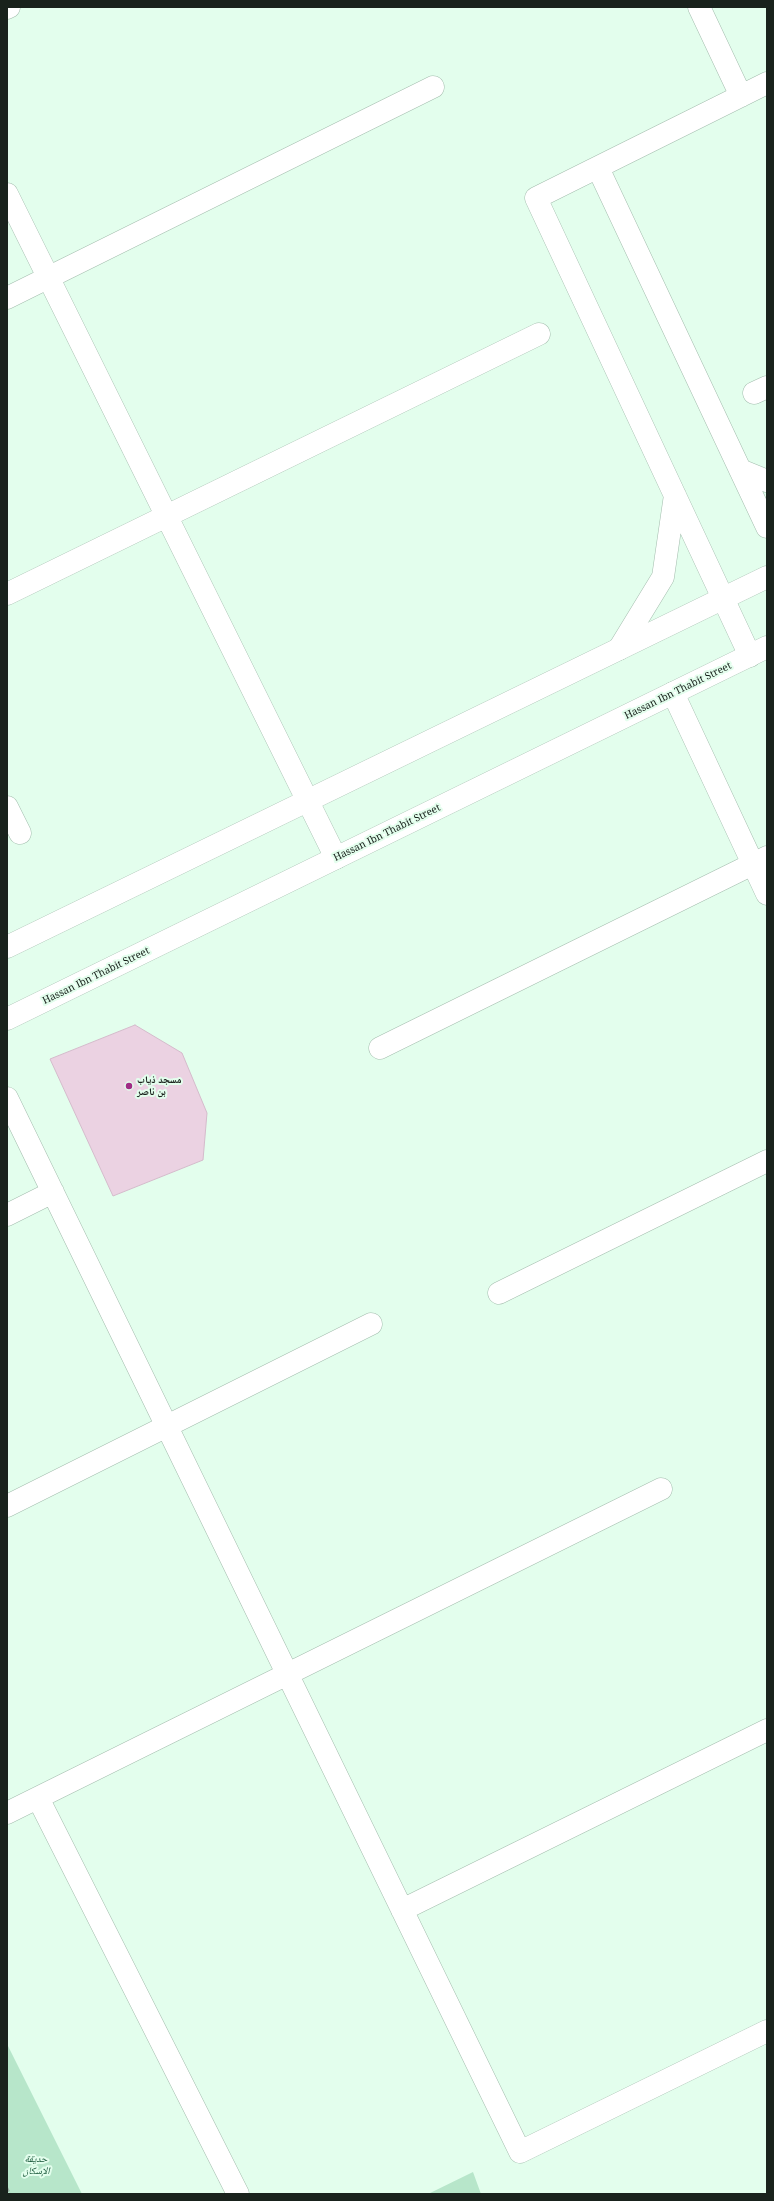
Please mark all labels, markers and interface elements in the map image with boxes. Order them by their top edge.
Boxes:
street label: Hassan Ibn Thabit Street [623,660,733,722]
street label: Hassan Ibn Thabit Street [332,802,442,864]
street label: Hassan Ibn Thabit Street [41,945,151,1007]
place label: مسجد ذياب بن ناصر [137,1074,181,1098]
marker: مسجد ذياب بن ناصر [124,1081,134,1091]
park label: حديقة الإسكان [22,2153,50,2176]

